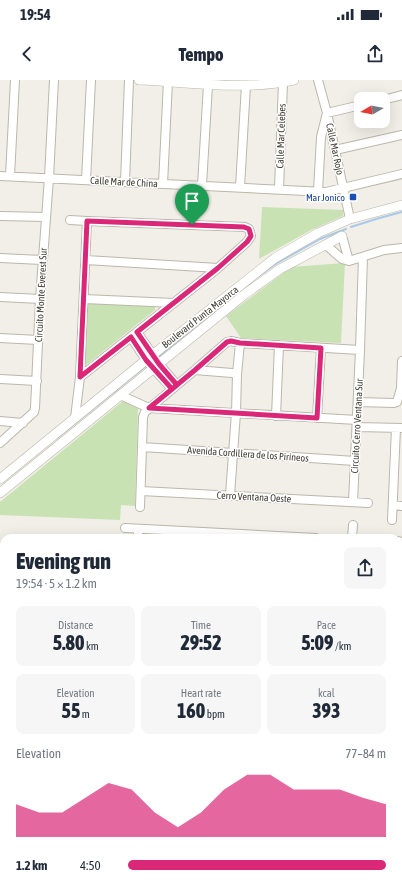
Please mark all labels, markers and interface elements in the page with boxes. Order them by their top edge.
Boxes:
text: 19:54 [20,6,51,23]
icon: back [16,43,38,65]
icon: share [364,43,386,65]
text: Tempo [179,44,223,65]
north arrow [354,92,390,128]
map controls [354,92,390,128]
street label: Calle Mar Celebes [274,103,288,169]
street label: Calle Mar Rojo [324,122,346,176]
street label: Calle Mar de China [90,175,158,189]
pin [175,184,209,225]
icon: arrive [181,190,203,212]
place label: Mar Jonico [306,192,345,203]
marker: Mar Jonico [348,192,358,202]
street label: Circuito Monte Everest Sur [33,247,49,342]
street label: Boulevard Punta Mayorca [160,284,241,350]
street label: Circuito Cerro Ventana Sur [349,377,365,474]
street label: Avenida Cordillera de los Pirineos [187,444,310,464]
street label: Cerro Ventana Oeste [216,490,292,504]
button: share [344,547,386,589]
text: Evening run [16,548,111,574]
text: 19:54 · 5 × 1.2 km [16,576,97,591]
text: Distance [58,619,93,631]
text: Time [191,619,211,631]
text: Pace [317,619,336,631]
text: 5.80 [53,631,84,654]
text: 29:52 [180,631,222,654]
text: 5:09 [301,631,333,654]
text: km [84,640,99,652]
text: /km [333,640,351,652]
text: Elevation [57,687,95,699]
text: Heart rate [181,687,221,699]
text: kcal [318,687,335,699]
text: 55 [62,699,80,722]
text: 160 [177,699,205,722]
text: 393 [312,699,340,722]
text: m [80,708,90,720]
text: bpm [205,708,225,720]
text: Elevation [16,746,61,761]
text: 77–84 m [345,746,386,761]
text: 1.2 km [16,858,47,873]
text: 4:50 [80,858,101,873]

